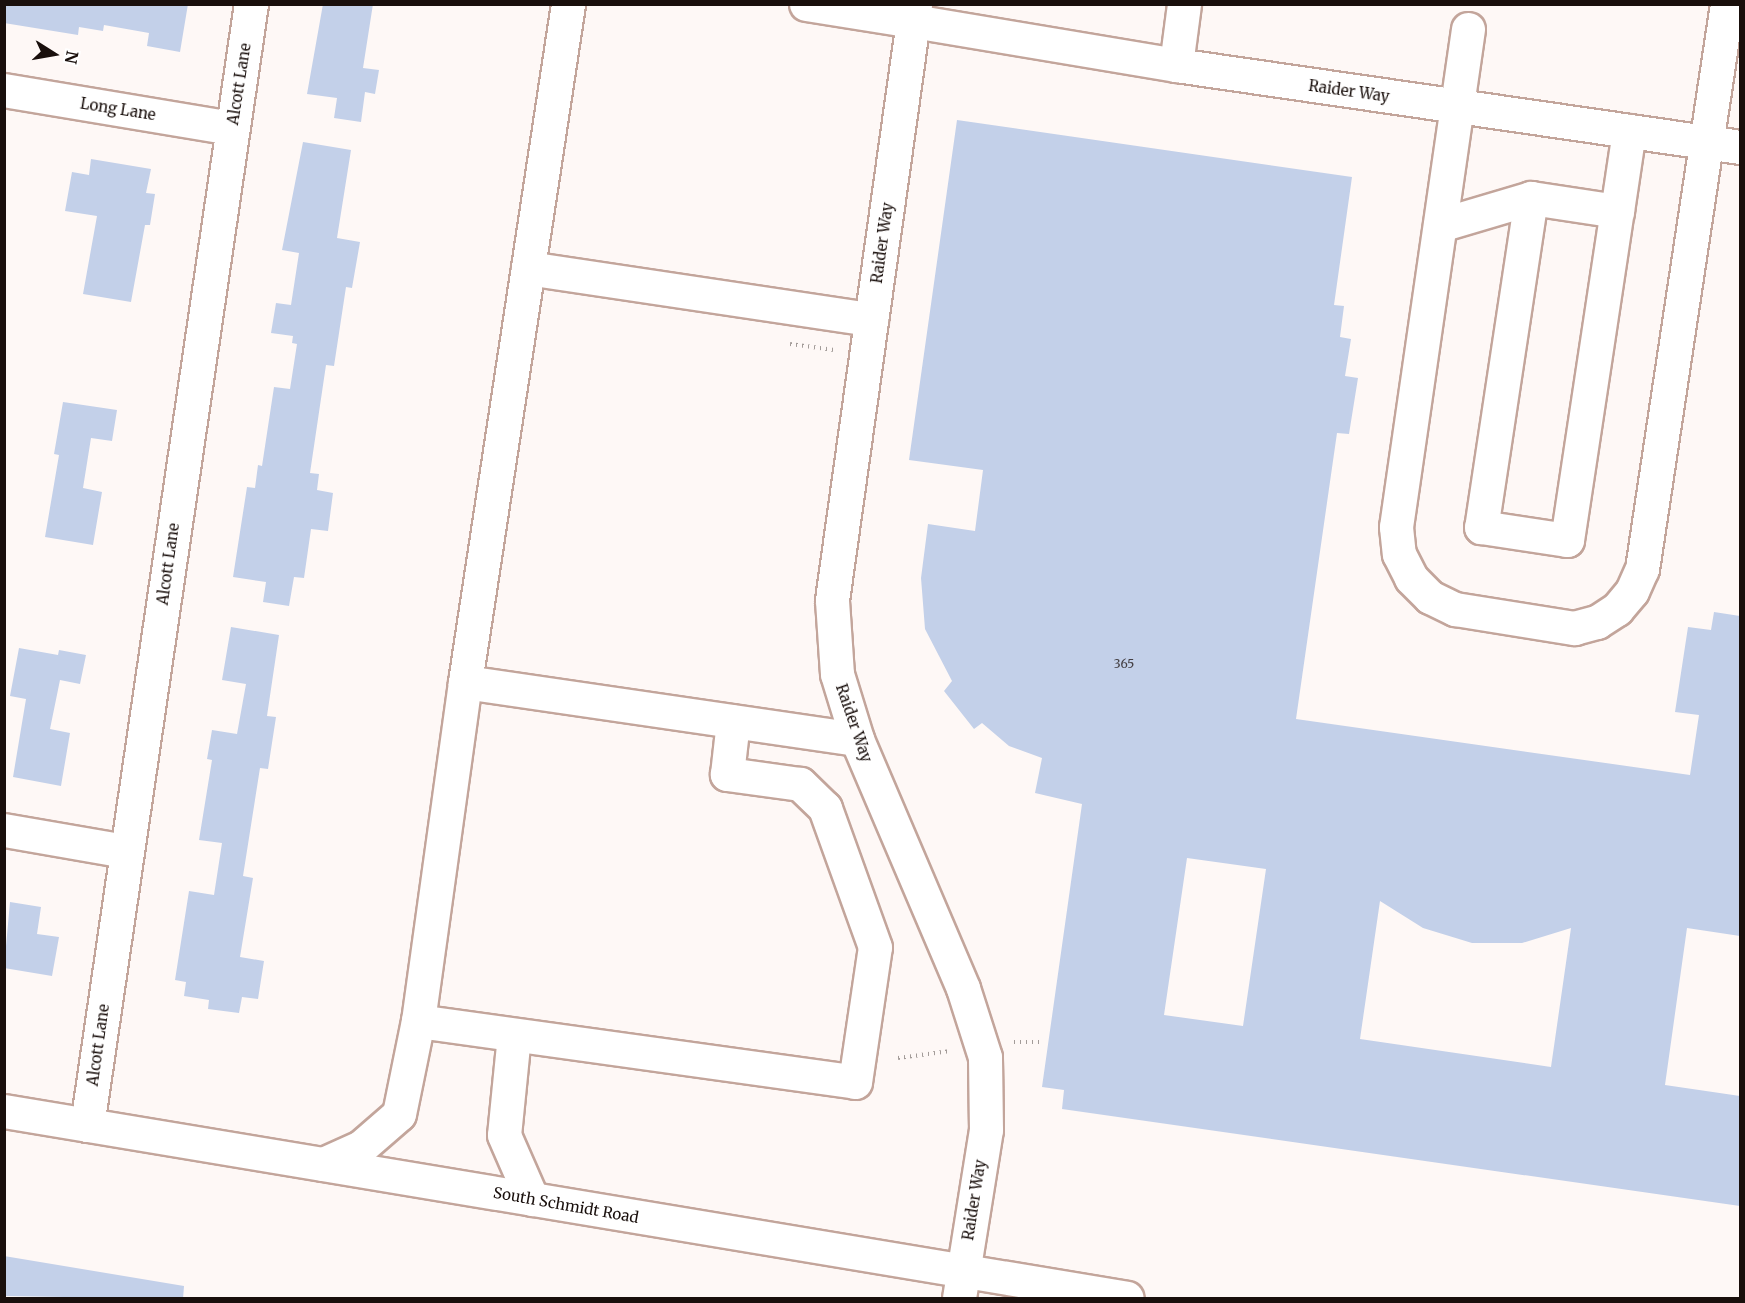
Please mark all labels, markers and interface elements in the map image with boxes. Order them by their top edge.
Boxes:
north arrow [24,24,84,84]
street label: Alcott Lane [224,42,254,126]
text: N [61,49,83,66]
street label: Raider Way [1307,76,1391,106]
street label: Long Lane [79,94,157,124]
street label: Raider Way [867,201,897,285]
street label: Alcott Lane [153,522,183,606]
house number: 365 [1114,657,1134,671]
street label: Raider Way [832,682,876,764]
street label: Alcott Lane [83,1003,113,1087]
street label: Raider Way [959,1158,989,1242]
street label: South Schmidt Road [492,1183,640,1227]

